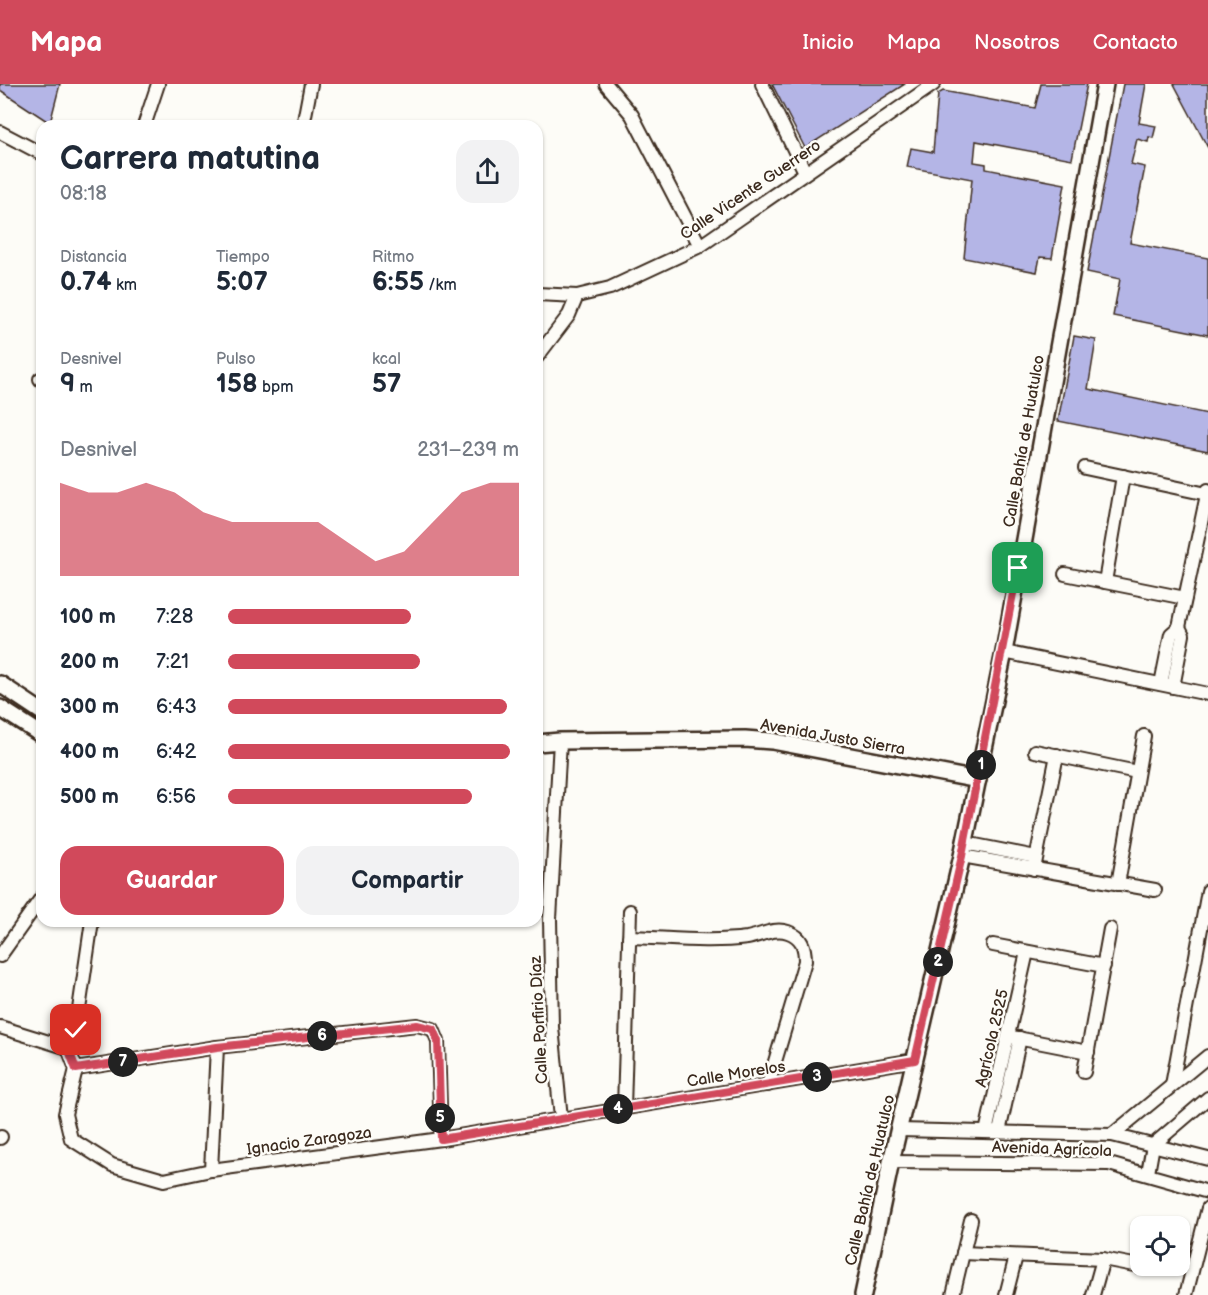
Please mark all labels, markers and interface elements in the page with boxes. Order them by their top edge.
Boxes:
text: Mapa [30,26,102,59]
text: Inicio [803,30,854,55]
text: Mapa [887,30,941,55]
text: Nosotros [974,30,1060,55]
text: Contacto [1093,30,1178,55]
street label: Calle Vicente Guerrero [677,136,825,244]
text: Carrera matutina [60,139,320,179]
button: share [456,140,519,203]
text: 08:18 [60,182,107,206]
text: Distancia [60,248,127,267]
text: Tiempo [216,248,270,267]
text: Ritmo [372,248,414,267]
text: 0.74 [60,267,112,298]
text: 5:07 [216,267,268,298]
text: 6:55 [372,267,424,298]
text: km [112,276,137,295]
text: /km [424,276,457,295]
text: Desnivel [60,350,122,369]
text: Pulso [216,350,256,369]
text: kcal [372,350,401,369]
street label: Calle Bahía de Huatulco [1000,354,1049,529]
text: 9 [60,369,75,400]
text: 158 [216,369,258,400]
text: 57 [372,369,401,400]
text: m [75,378,93,397]
text: bpm [258,378,293,397]
text: Desnivel [60,438,137,462]
text: 231–239 m [417,438,519,462]
pin [992,542,1043,593]
icon: arrive [1001,551,1034,584]
text: 100 m [60,605,116,629]
text: 7:28 [156,605,193,629]
text: 200 m [60,650,119,674]
text: 7:21 [156,650,189,674]
text: 300 m [60,695,119,719]
text: 6:43 [156,695,197,719]
street label: Avenida Justo Sierra [759,715,907,760]
text: 400 m [60,740,119,764]
text: 6:42 [156,740,196,764]
pin: 1 [966,750,996,780]
text: 1 [978,755,984,774]
text: 500 m [60,785,119,809]
text: 6:56 [156,785,196,809]
button: Guardar [60,846,284,915]
button: Compartir [296,846,519,915]
pin: 2 [923,947,953,977]
text: 2 [933,952,943,971]
street label: Calle Porfirio Díaz [527,955,552,1085]
street label: Agrícola 2525 [972,988,1013,1089]
pin [50,1004,101,1055]
icon: check [59,1013,92,1046]
pin: 6 [307,1021,337,1051]
text: 6 [317,1026,327,1045]
pin: 7 [108,1047,138,1077]
text: 7 [119,1052,127,1071]
street label: Calle Morelos [686,1057,787,1092]
pin: 3 [802,1062,832,1092]
text: 3 [812,1067,822,1086]
street label: Calle Bahía de Huatulco [842,1093,899,1268]
pin: 4 [603,1094,633,1124]
text: 4 [613,1099,623,1118]
pin: 5 [425,1103,455,1133]
text: 5 [435,1108,445,1127]
street label: Ignacio Zaragoza [245,1123,373,1160]
street label: Avenida Agrícola [992,1138,1112,1161]
map controls [1130,1216,1190,1276]
button: locate [1130,1216,1190,1276]

